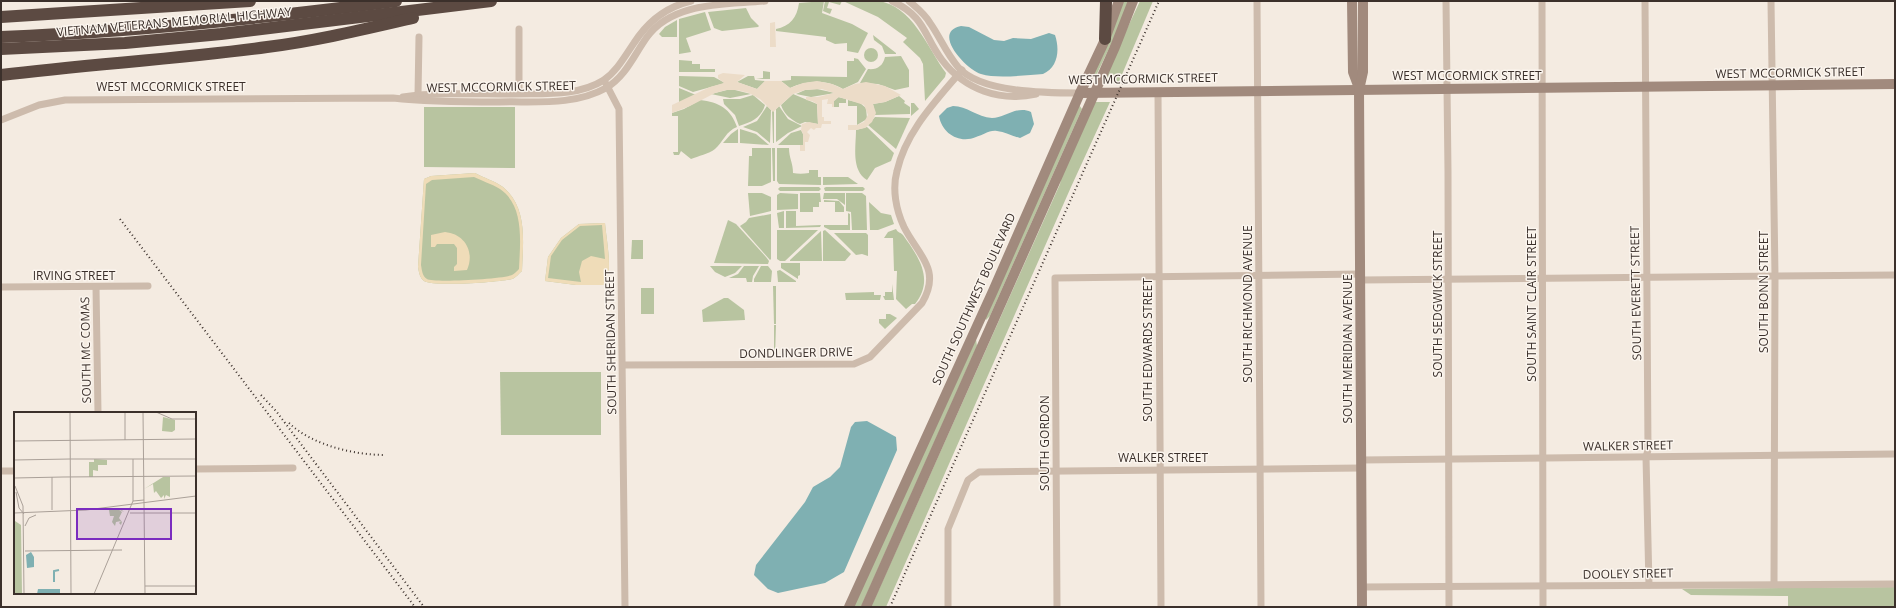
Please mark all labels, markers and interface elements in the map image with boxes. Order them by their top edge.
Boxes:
street label: VIETNAM VETERANS MEMORIAL HIGHWAY [56,3,292,40]
street label: WEST MCCORMICK STREET [1715,63,1865,82]
street label: WEST MCCORMICK STREET [1392,67,1542,84]
street label: WEST MCCORMICK STREET [1068,69,1218,88]
street label: WEST MCCORMICK STREET [426,77,576,96]
street label: WEST MCCORMICK STREET [96,78,246,95]
street label: SOUTH SOUTHWEST BOULEVARD [928,210,1019,388]
street label: SOUTH RICHMOND AVENUE [1239,225,1256,383]
street label: SOUTH EVERETT STREET [1626,225,1645,360]
street label: SOUTH SAINT CLAIR STREET [1523,226,1540,382]
street label: SOUTH SEDGWICK STREET [1429,230,1446,377]
street label: SOUTH BONN STREET [1755,231,1772,353]
street label: IRVING STREET [33,267,116,284]
street label: SOUTH SHERIDAN STREET [601,269,620,415]
street label: SOUTH MERIDIAN AVENUE [1339,274,1356,424]
street label: SOUTH EDWARDS STREET [1139,278,1156,422]
street label: SOUTH MC COMAS [76,297,95,403]
street label: DONDLINGER DRIVE [739,343,853,362]
street label: SOUTH GORDON [1036,395,1053,491]
inset map [14,412,196,594]
street label: WALKER STREET [1583,436,1674,455]
street label: WALKER STREET [1118,449,1208,466]
street label: DOOLEY STREET [1583,564,1674,583]

